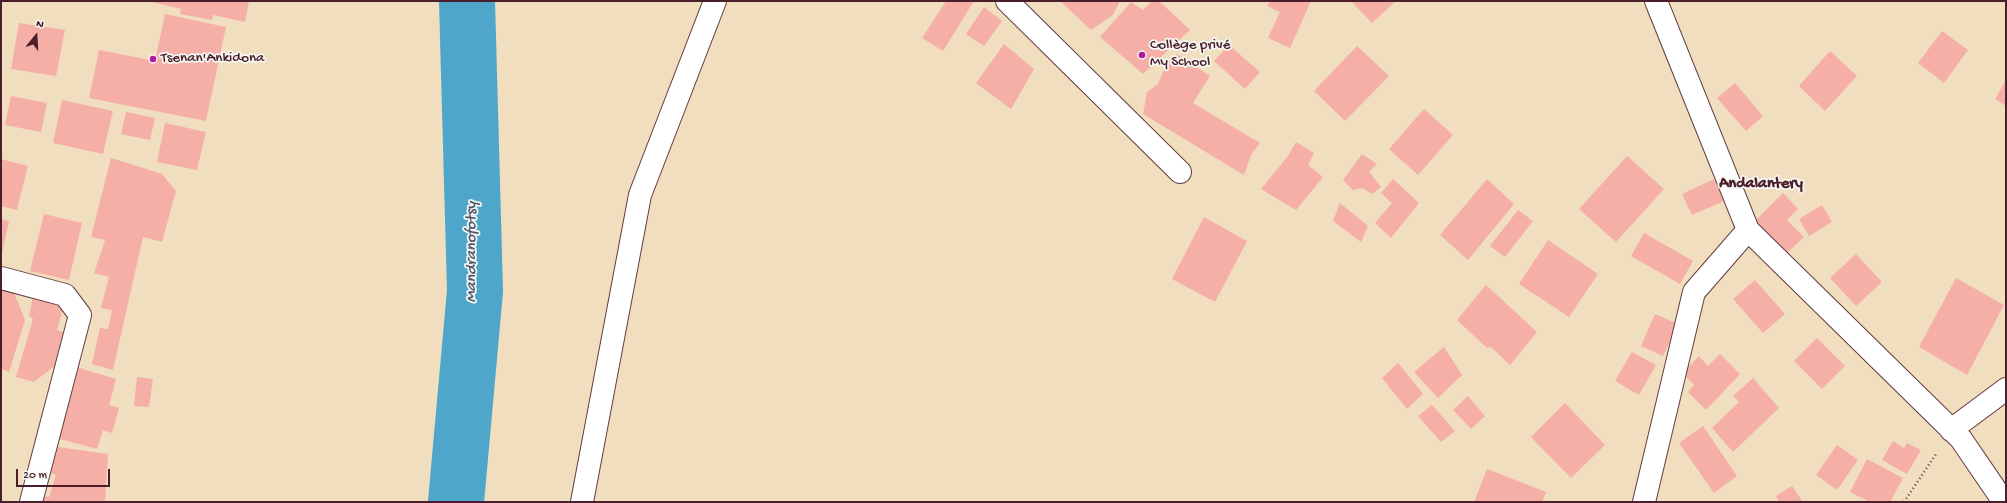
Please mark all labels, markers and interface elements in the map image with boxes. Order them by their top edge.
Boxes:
north arrow [16,16,56,56]
text: N [34,18,45,31]
place label: Collège privé My School [1150,37,1230,72]
place label: Tsenan'Ankidona [161,50,264,68]
marker: Collège privé My School [1137,50,1147,60]
marker: Tsenan'Ankidona [148,54,158,64]
district label: Andalantery [1719,175,1803,195]
water label: Mandranofotsy [463,202,483,302]
scale bar [18,461,112,487]
text: 20 m [23,469,47,483]

